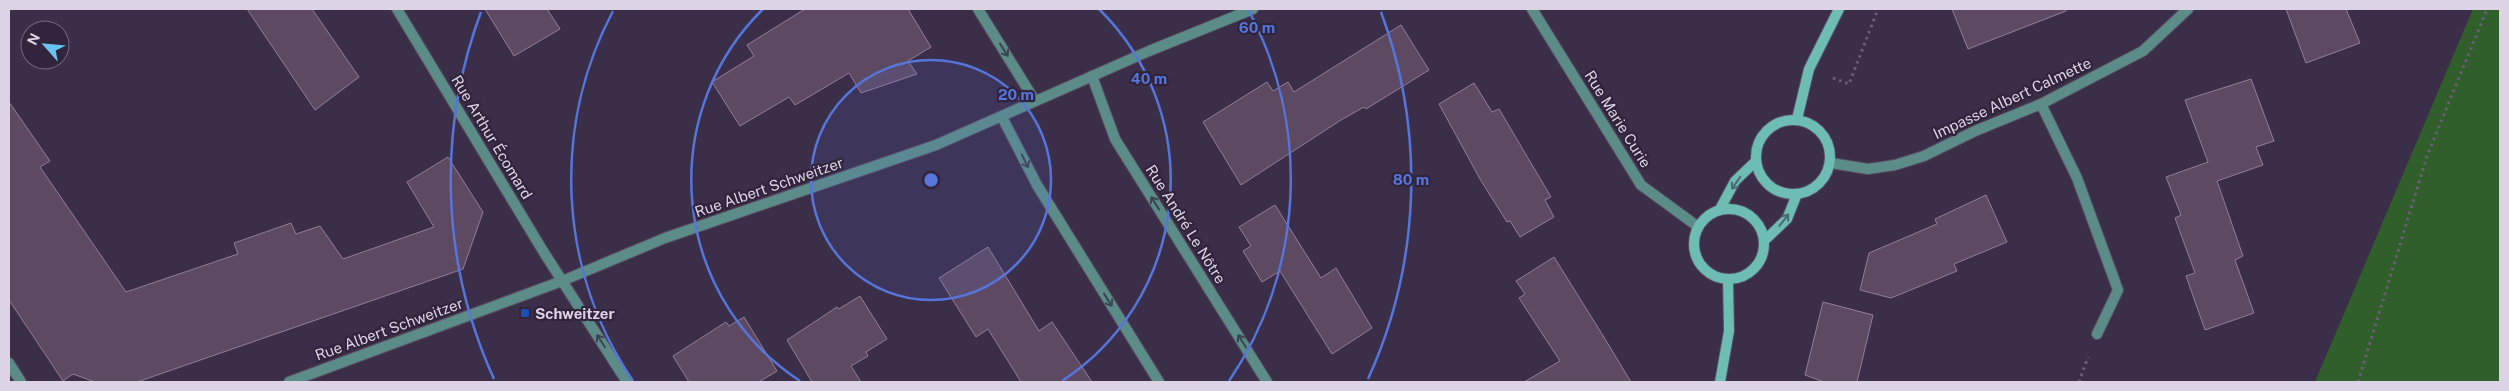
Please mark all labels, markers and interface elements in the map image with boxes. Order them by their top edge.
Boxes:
text: 60 m [1239,19,1275,36]
north arrow [20,20,70,70]
text: N [24,31,43,48]
one-way arrow [999,43,1009,57]
street label: Impasse Albert Calmette [1930,54,2094,142]
street label: Rue Marie Curie [1581,67,1655,171]
text: 40 m [1131,70,1167,87]
street label: Rue Arthur Écomard [448,72,536,202]
text: 20 m [998,86,1034,103]
one-way arrow [1020,153,1030,168]
street label: Rue Albert Schweitzer [692,154,846,220]
street label: Rue André Le Nôtre [1143,162,1229,286]
centre of rings [922,171,940,189]
text: 80 m [1393,171,1429,188]
one-way arrow [1731,176,1741,190]
one-way arrow [1150,197,1160,211]
one-way arrow [1779,213,1789,227]
one-way arrow [1103,293,1113,307]
street label: Rue Albert Schweitzer [313,294,465,364]
place label: Schweitzer [535,305,615,322]
marker: Schweitzer [519,307,531,319]
one-way arrow [1236,334,1247,348]
one-way arrow [595,335,605,349]

